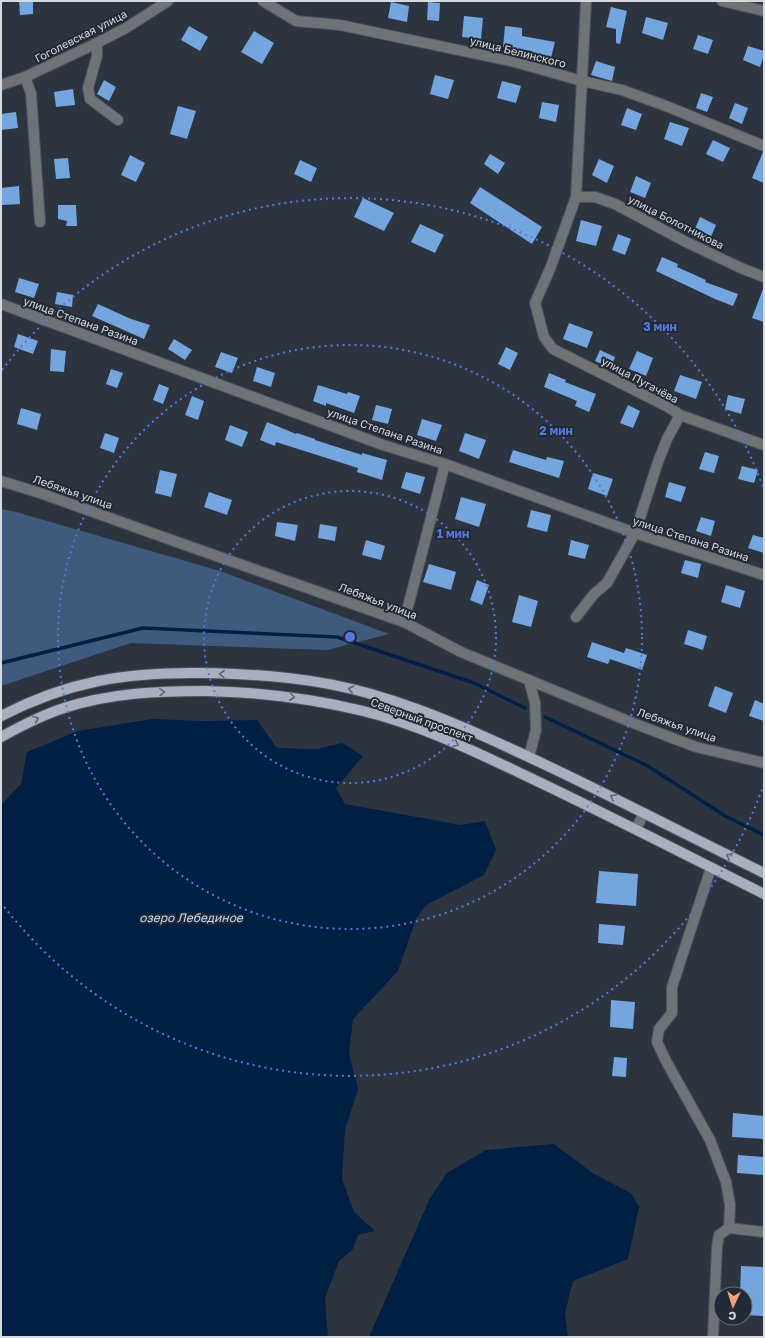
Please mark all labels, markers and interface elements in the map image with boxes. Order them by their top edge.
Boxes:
street label: Гоголевская улица [33,7,129,64]
street label: улица Белинского [469,33,568,70]
street label: улица Болотникова [626,192,726,251]
street label: улица Степана Разина [22,294,140,347]
text: 3 мин [643,319,677,334]
street label: улица Пугачёва [599,354,681,405]
street label: улица Степана Разина [326,405,445,456]
text: 2 мин [539,423,573,438]
street label: Лебяжья улица [32,472,114,511]
street label: улица Степана Разина [631,514,751,563]
text: 1 мин [437,526,469,541]
street label: Лебяжья улица [337,580,419,621]
centre of rings [343,630,357,644]
one-way arrow [219,669,225,678]
one-way arrow [348,686,354,694]
one-way arrow [159,687,165,696]
one-way arrow [289,692,295,701]
street label: Северный проспект [369,695,476,744]
street label: Лебяжья улица [636,705,718,744]
one-way arrow [32,716,39,724]
one-way arrow [453,740,460,748]
one-way arrow [610,795,617,802]
one-way arrow [726,853,733,861]
water label: озеро Лебединое [139,910,244,925]
north arrow [713,1286,753,1326]
text: С [728,1310,737,1323]

